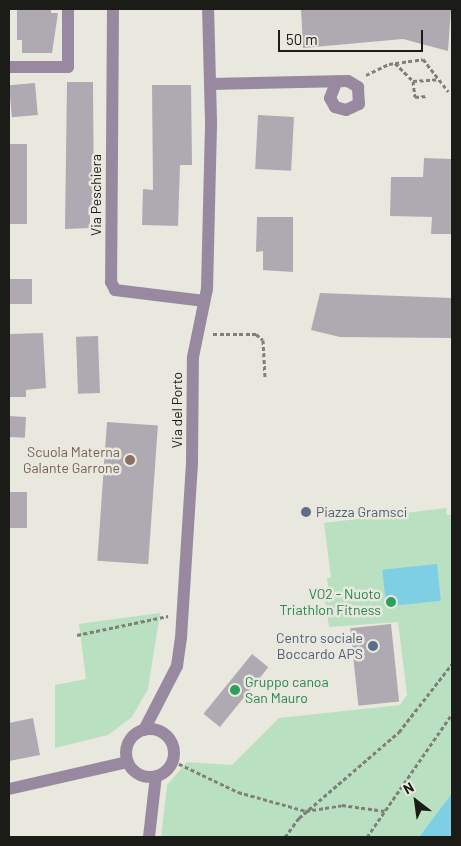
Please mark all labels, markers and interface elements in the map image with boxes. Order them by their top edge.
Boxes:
scale bar [281,20,426,52]
text: 50 m [286,30,318,48]
street label: Via Peschiera [88,154,104,236]
street label: Via del Porto [169,372,185,448]
place label: Scuola Materna Galante Garrone [23,444,120,477]
marker: Scuola Materna Galante Garrone [124,454,136,466]
place label: Piazza Gramsci [316,504,407,520]
marker: Piazza Gramsci [300,506,312,518]
place label: VO2 - Nuoto Triathlon Fitness [280,586,381,618]
marker: VO2 - Nuoto Triathlon Fitness [385,596,397,608]
place label: Centro sociale Boccardo APS [276,630,363,662]
marker: Centro sociale Boccardo APS [367,640,379,652]
place label: Gruppo canoa San Mauro [245,674,329,706]
marker: Gruppo canoa San Mauro [229,684,241,696]
north arrow [391,776,441,826]
text: N [400,778,417,797]

